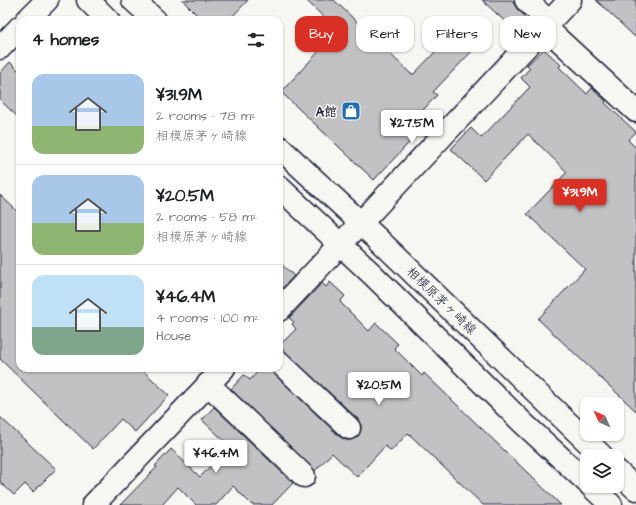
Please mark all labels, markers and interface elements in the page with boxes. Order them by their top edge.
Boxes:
chip: Buy [295,16,348,52]
chip: Rent [356,16,414,52]
chip: Filters [422,16,492,52]
chip: New [500,16,556,52]
text: 4 homes [32,28,99,52]
icon: filters [245,29,267,51]
text: ¥31.9M [156,83,202,107]
icon: home [64,90,112,138]
shop icon: A館 [340,100,362,122]
place label: A館 [316,103,337,121]
text: 2 rooms · 78 m² [156,107,256,125]
pin: ¥27.5M [379,110,445,144]
text: ¥27.5M [390,114,434,132]
text: 相模原茅ヶ崎線 [156,127,247,145]
pin: ¥31.9M [547,179,613,213]
text: ¥31.9M [562,183,598,201]
text: ¥20.5M [156,184,214,208]
icon: home [64,191,112,239]
text: 2 rooms · 58 m² [156,208,257,226]
text: 相模原茅ヶ崎線 [156,228,247,246]
street label: 相模原茅ヶ崎線 [402,263,481,339]
text: ¥46.4M [156,285,215,309]
icon: home [64,291,112,339]
text: 4 rooms · 100 m² [156,309,259,327]
text: House [156,327,191,345]
pin: ¥20.5M [346,372,412,406]
text: ¥20.5M [357,376,401,394]
north arrow [580,397,624,441]
map controls [580,397,624,493]
pin: ¥46.4M [183,440,249,474]
text: ¥46.4M [193,444,239,462]
button: layers [580,449,624,493]

